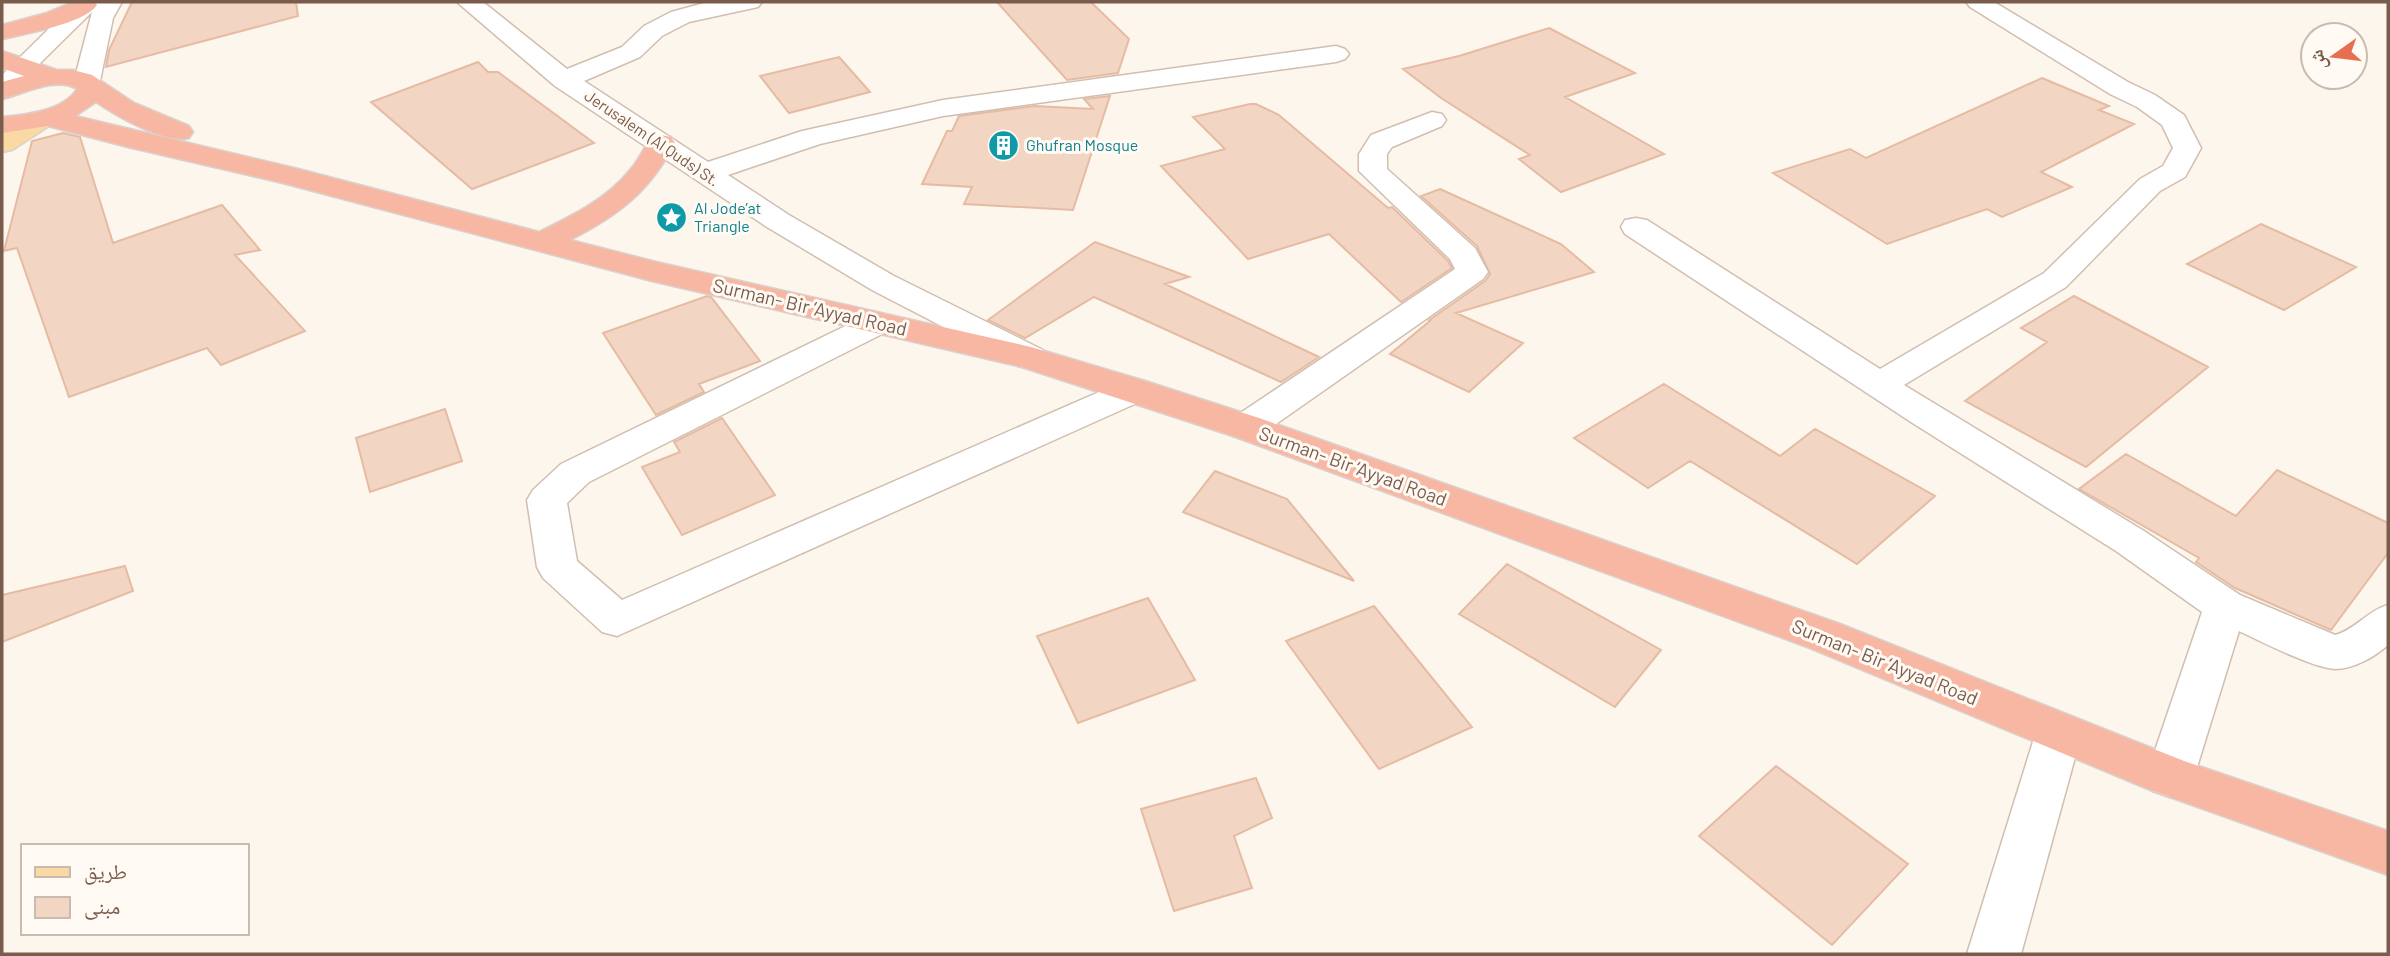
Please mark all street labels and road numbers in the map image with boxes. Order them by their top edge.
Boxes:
street label: Jerusalem (Al Quds) St. [581,85,723,190]
street label: Surman- Bir ‘Ayyad Road [711,273,909,340]
street label: Surman- Bir ‘Ayyad Road [1256,421,1450,510]
street label: Surman- Bir ‘Ayyad Road [1789,614,1981,709]

